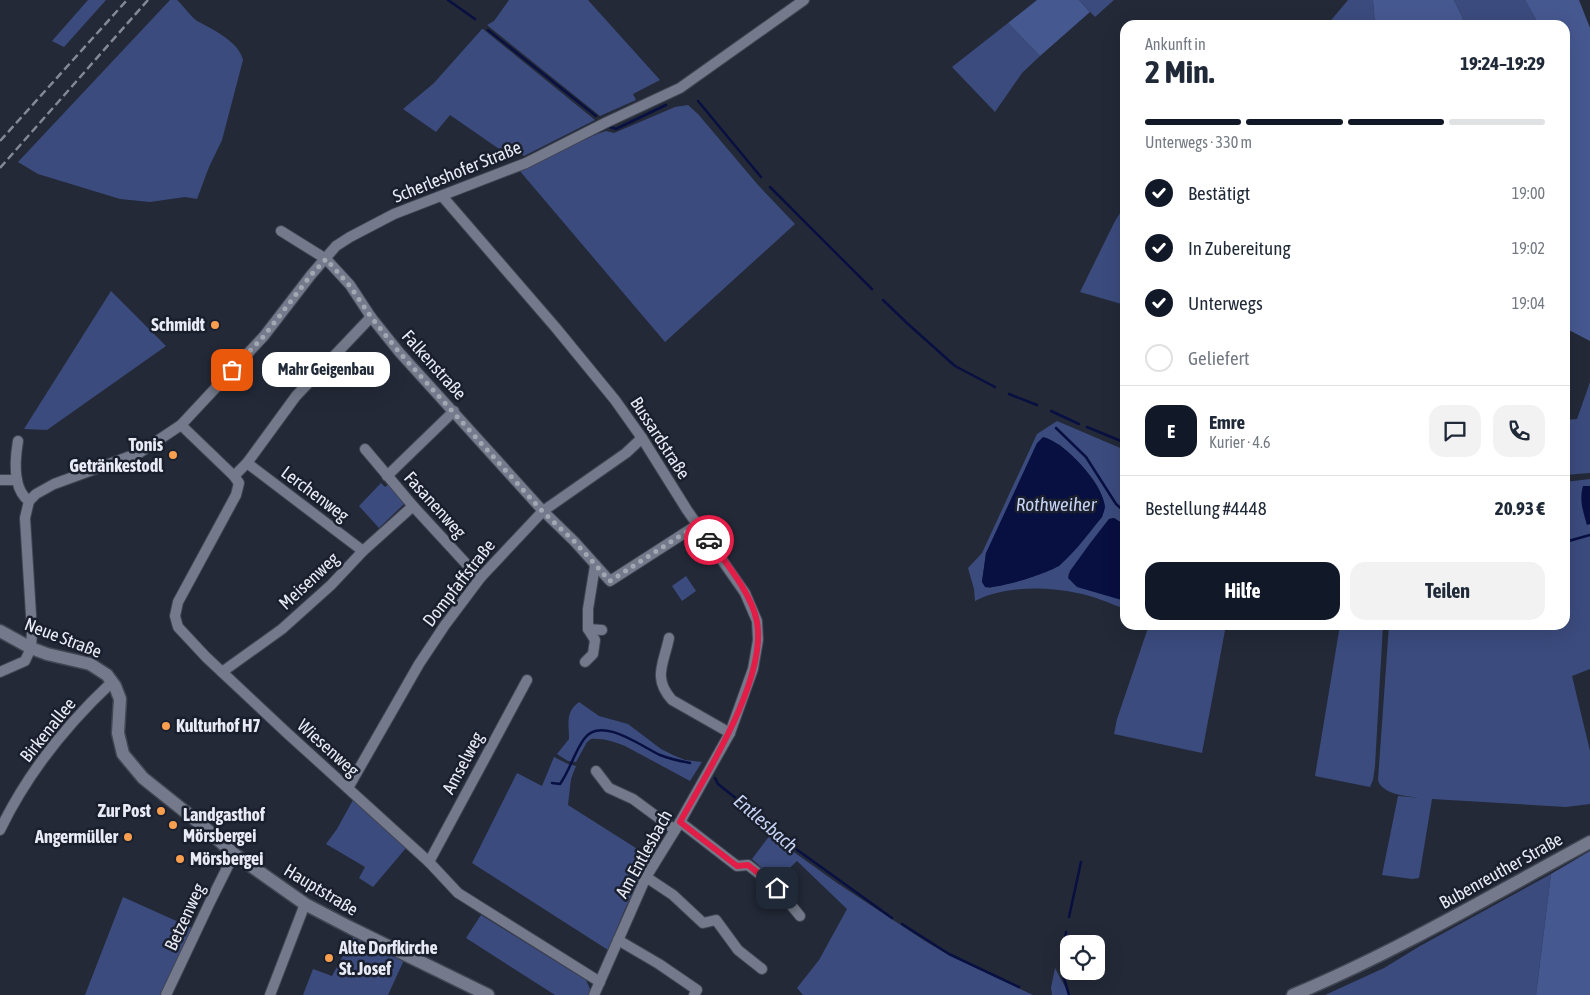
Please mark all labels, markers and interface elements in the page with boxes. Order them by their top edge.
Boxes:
text: Ankunft in [1145,35,1206,53]
text: 19:24–19:29 [1460,52,1545,74]
text: 2 Min. [1145,53,1214,90]
text: Unterwegs · 330 m [1145,133,1252,151]
street label: Scherleshofer Straße [390,136,524,207]
icon: check [1145,179,1173,207]
text: Bestätigt [1188,182,1250,204]
text: 19:00 [1512,184,1545,202]
icon: check [1145,234,1173,262]
text: In Zubereitung [1188,237,1291,259]
text: 19:02 [1512,239,1545,257]
icon: check [1145,289,1173,317]
text: Unterwegs [1188,292,1263,314]
text: 19:04 [1512,294,1545,312]
place label: Schmidt [151,314,206,335]
marker: Schmidt [209,319,221,331]
street label: Falkenstraße [398,326,471,404]
text: Geliefert [1188,347,1249,369]
pin [211,349,253,391]
callout: Mahr Geigenbau [262,352,390,388]
icon: bag [218,356,246,384]
text: Mahr Geigenbau [278,360,374,378]
street label: Bussardstraße [626,393,695,483]
button: chat [1429,405,1481,457]
button: phone [1493,405,1545,457]
text: Emre [1209,411,1245,433]
text: E [1167,420,1175,442]
text: Kurier · 4.6 [1209,433,1271,451]
place label: Tonis Getränkestodl [69,434,164,476]
marker: Tonis Getränkestodl [167,449,179,461]
street label: Lerchenweg [277,461,353,526]
street label: Fasanenweg [400,467,471,542]
water label: Rothweiher [1016,493,1098,515]
text: Bestellung #4448 [1145,497,1267,519]
text: 20.93 € [1495,497,1545,519]
courier [684,515,734,565]
icon: car [695,526,723,554]
street label: Dompfaffstraße [418,535,499,630]
street label: Meisenweg [274,548,343,614]
button: Hilfe [1145,562,1340,620]
button: Teilen [1350,562,1545,620]
street label: Neue Straße [22,613,105,662]
street label: Birkenallee [15,693,80,766]
place label: Kulturhof H7 [176,715,261,736]
street label: Wiesenweg [293,715,363,781]
marker: Kulturhof H7 [160,720,172,732]
street label: Amselweg [437,728,488,797]
water label: Entlesbach [730,789,802,857]
place label: Zur Post [98,800,152,821]
place label: Landgasthof Mörsbergei [183,804,266,846]
marker: Zur Post [155,805,167,817]
street label: Am Entlesbach [611,806,676,901]
marker: Landgasthof Mörsbergei [167,819,179,831]
place label: Angermüller [34,826,119,847]
street label: Bubenreuther Straße [1436,828,1566,913]
marker: Angermüller [122,831,134,843]
place label: Mörsbergei [190,848,263,869]
marker: Mörsbergei [174,853,186,865]
street label: Hauptstraße [280,859,362,920]
pin [756,867,798,909]
icon: home [763,874,791,902]
street label: Betzenweg [160,880,209,954]
map controls [1060,935,1105,980]
button: locate [1060,935,1105,980]
place label: Alte Dorfkirche St. Josef [338,937,438,979]
marker: Alte Dorfkirche St. Josef [323,952,335,964]

